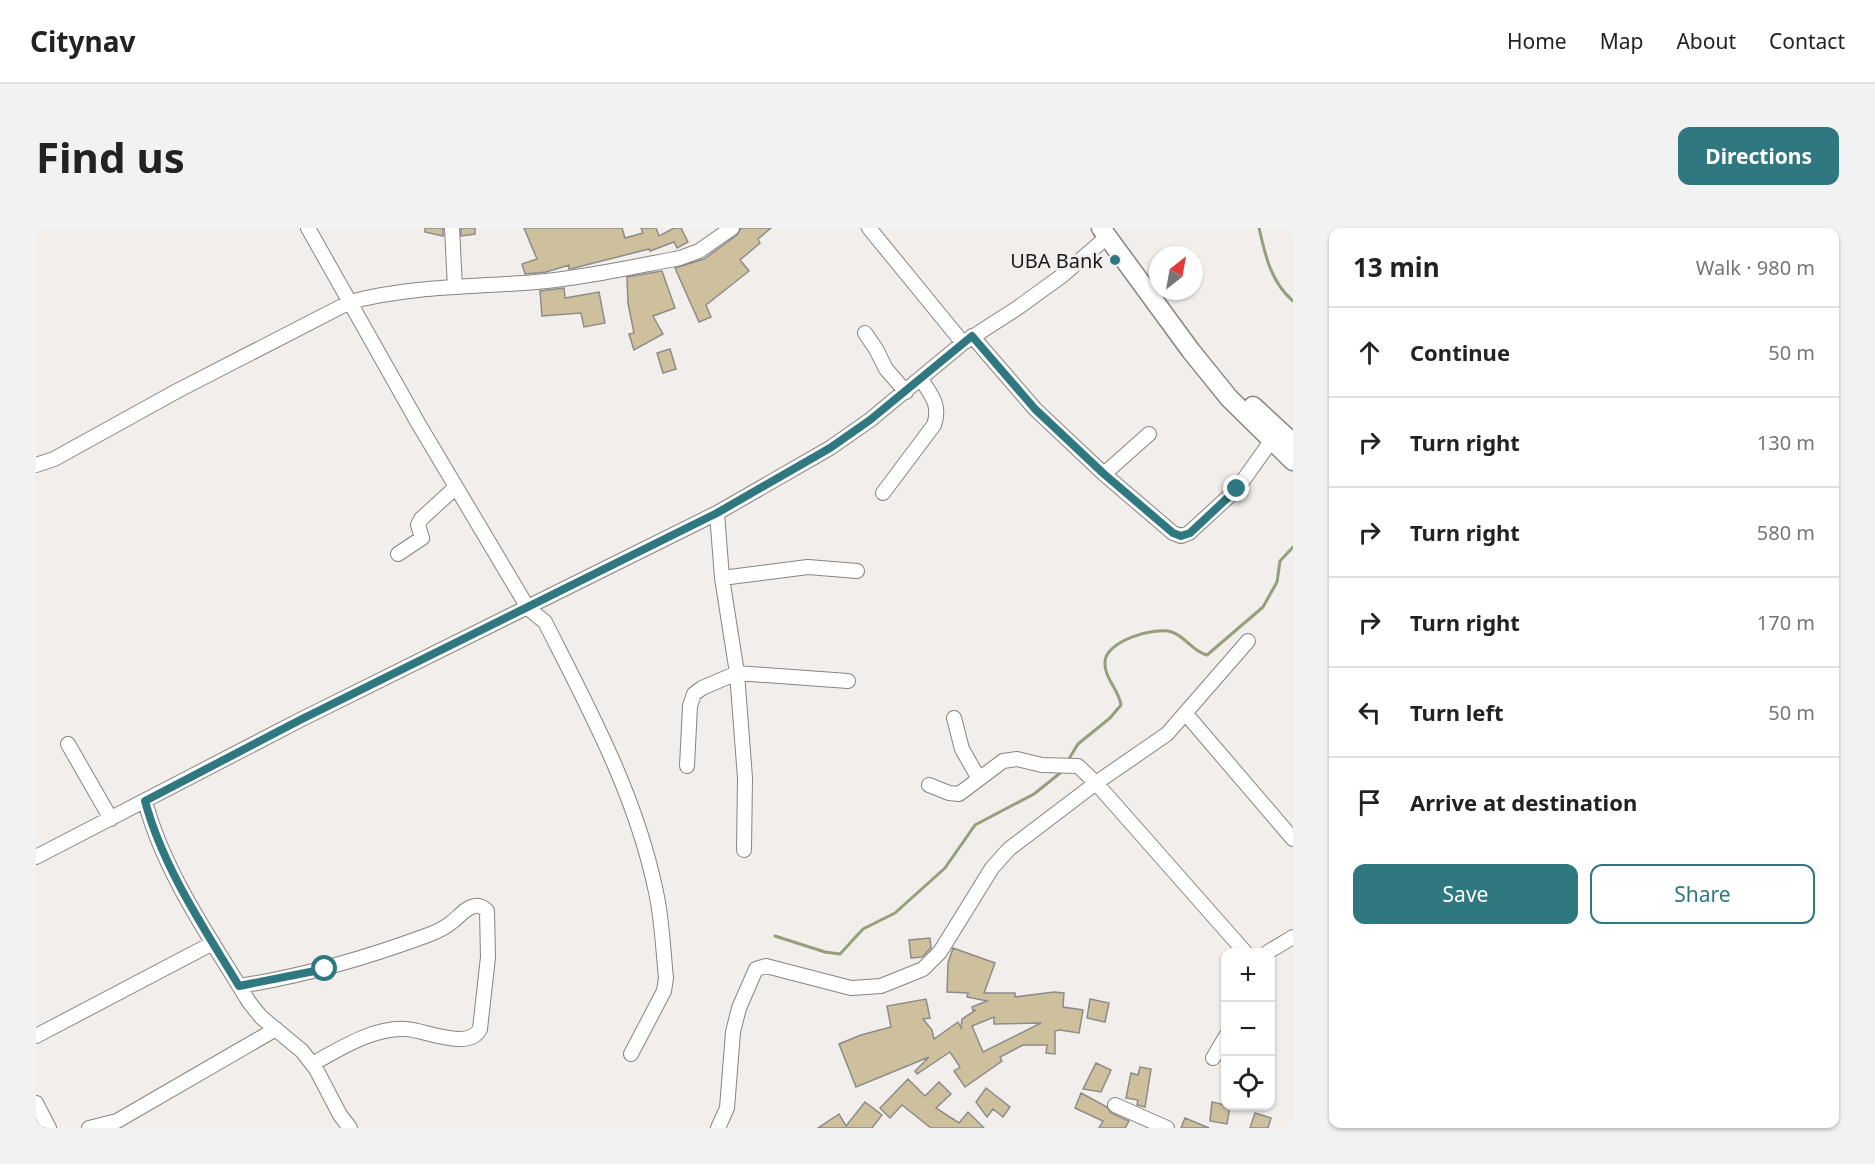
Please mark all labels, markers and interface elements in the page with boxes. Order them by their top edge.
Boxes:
text: Citynav [30,22,135,60]
text: Home [1507,27,1567,55]
text: Map [1600,27,1643,55]
text: About [1676,27,1736,55]
text: Contact [1769,27,1845,55]
button: Directions [1678,127,1839,185]
text: Find us [36,128,185,185]
north arrow [1149,246,1203,300]
place label: UBA Bank [1010,247,1103,274]
text: 13 min [1353,249,1440,285]
marker: UBA Bank [1108,253,1122,267]
text: Walk · 980 m [1696,254,1815,281]
icon: ahead [1353,336,1386,369]
text: Continue [1410,337,1510,367]
text: 50 m [1768,339,1815,366]
icon: right [1353,426,1386,459]
text: Turn right [1410,427,1520,457]
text: 130 m [1757,429,1815,456]
route end [1223,475,1249,501]
icon: right [1353,516,1386,549]
text: Turn right [1410,517,1520,547]
text: 580 m [1757,519,1815,546]
icon: right [1353,606,1386,639]
text: Turn right [1410,607,1520,637]
text: 170 m [1757,609,1815,636]
icon: left [1353,696,1386,729]
text: Turn left [1410,697,1504,727]
text: 50 m [1768,699,1815,726]
icon: arrive [1353,786,1386,819]
text: Arrive at destination [1410,787,1637,817]
button: Save [1353,864,1578,924]
button: Share [1590,864,1815,924]
map controls [1221,948,1275,1110]
button: + [1221,948,1275,1002]
route start [311,955,337,981]
button: − [1221,1002,1275,1056]
button: locate [1221,1056,1275,1110]

